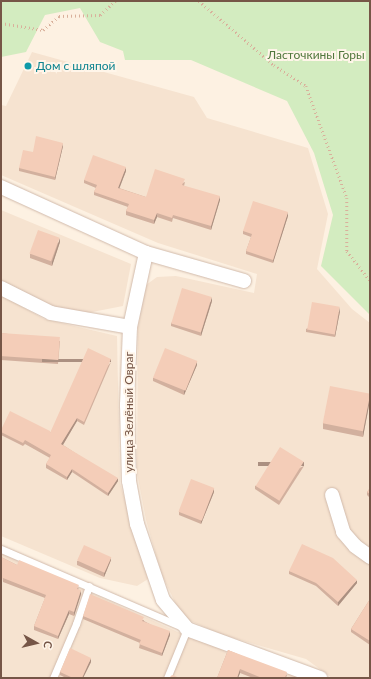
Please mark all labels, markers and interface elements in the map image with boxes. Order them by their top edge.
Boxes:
park label: Ласточкины Горы [267,48,365,62]
place label: Дом с шляпой [36,59,115,73]
marker: Дом с шляпой [23,61,33,71]
street label: улица Зелёный Овраг [122,352,136,472]
north arrow [16,623,56,663]
text: С [41,640,55,649]

